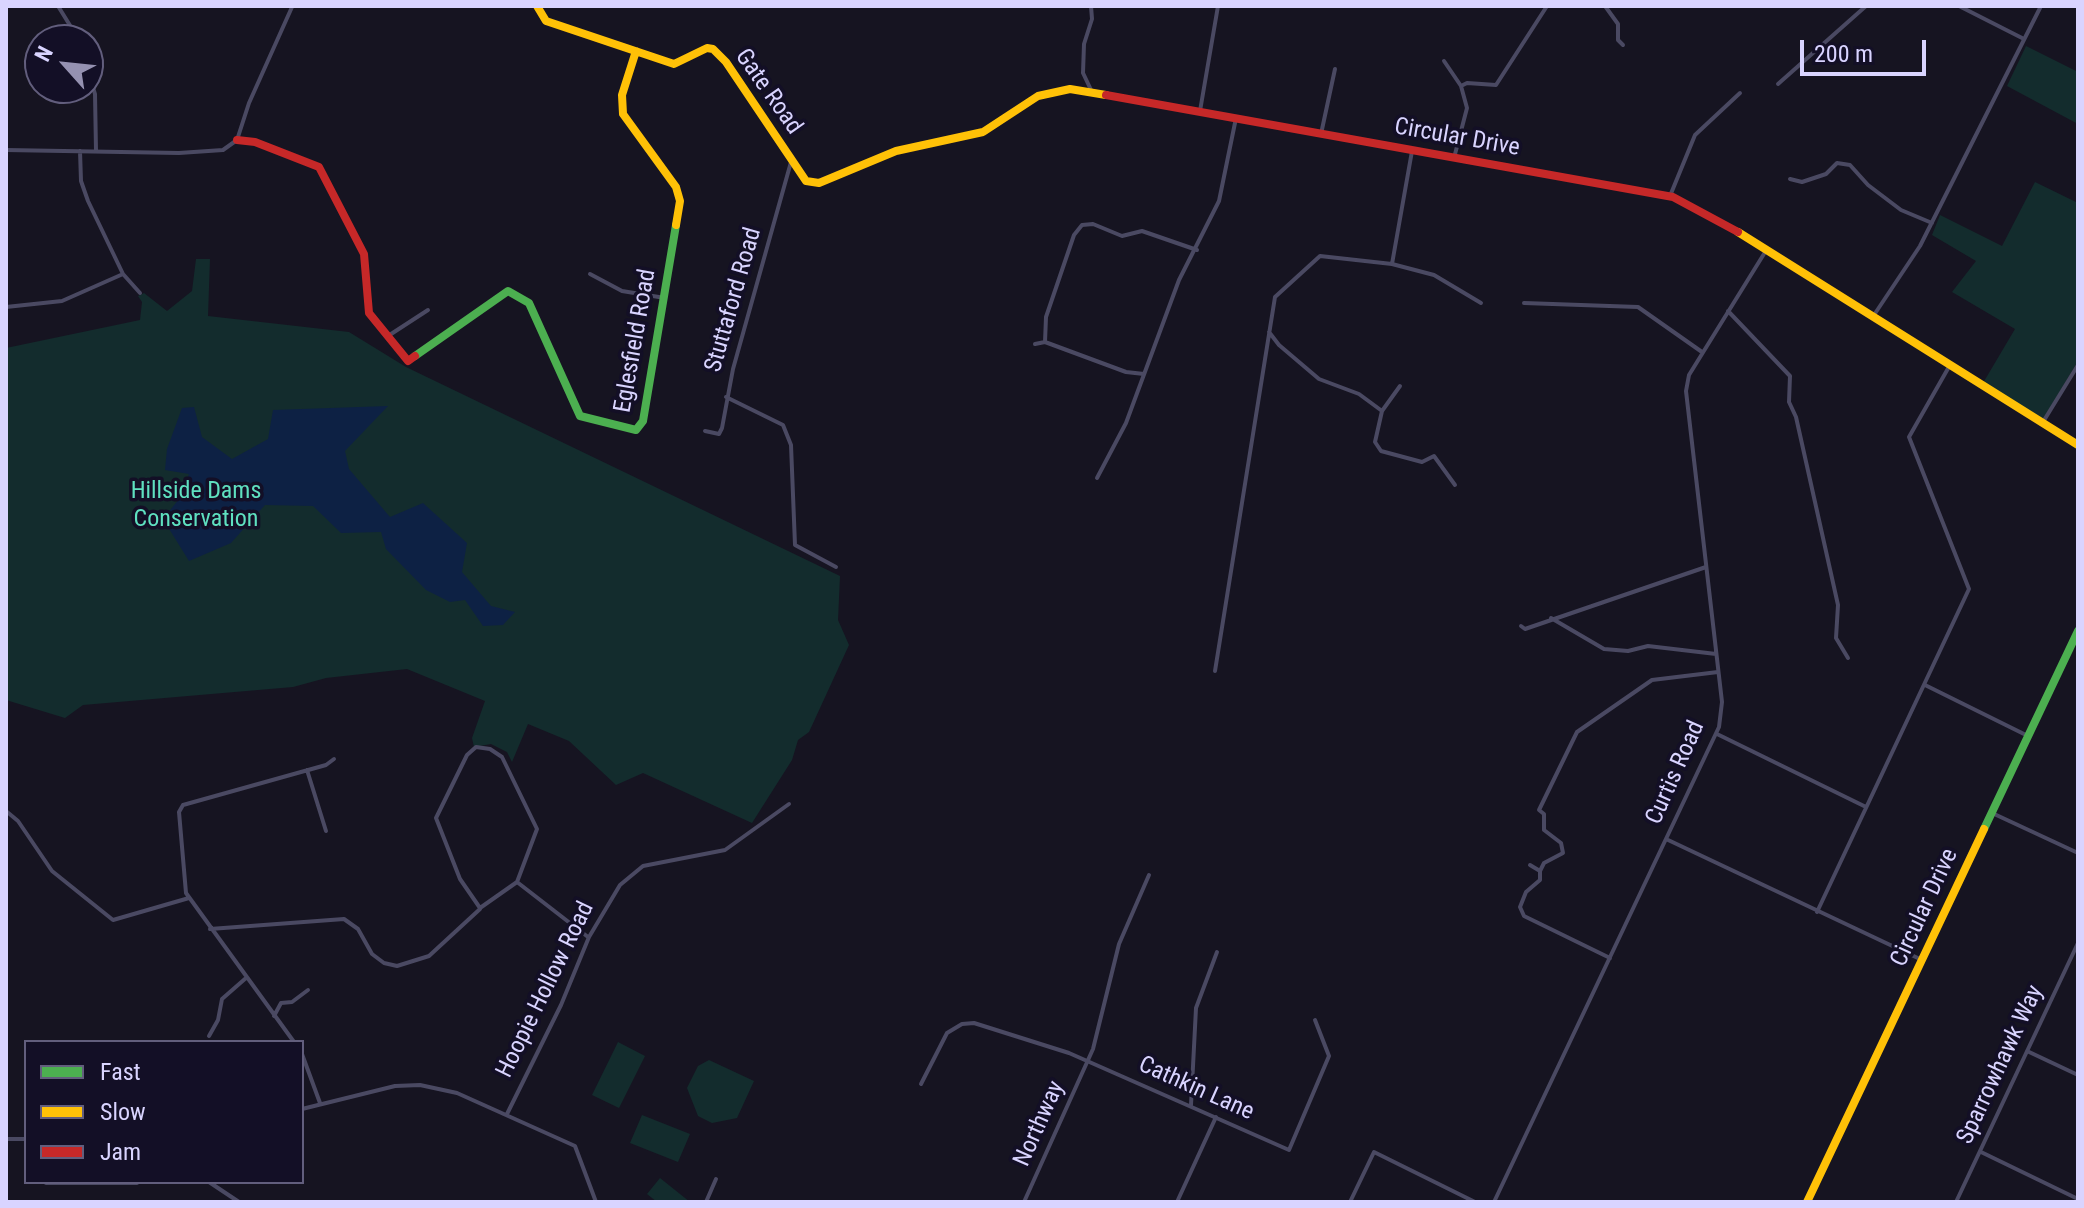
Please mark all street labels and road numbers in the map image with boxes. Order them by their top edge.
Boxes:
street label: Gate Road [728,44,808,140]
street label: Circular Drive [1392,113,1522,163]
street label: Stuttaford Road [700,224,768,376]
street label: Eglesfield Road [609,267,663,415]
street label: Curtis Road [1640,717,1712,829]
street label: Circular Drive [1885,845,1965,971]
street label: Hoopie Hollow Road [491,897,601,1083]
street label: Sparrowhawk Way [1952,981,2050,1149]
street label: Cathkin Lane [1134,1051,1258,1127]
street label: Northway [1008,1077,1072,1171]

